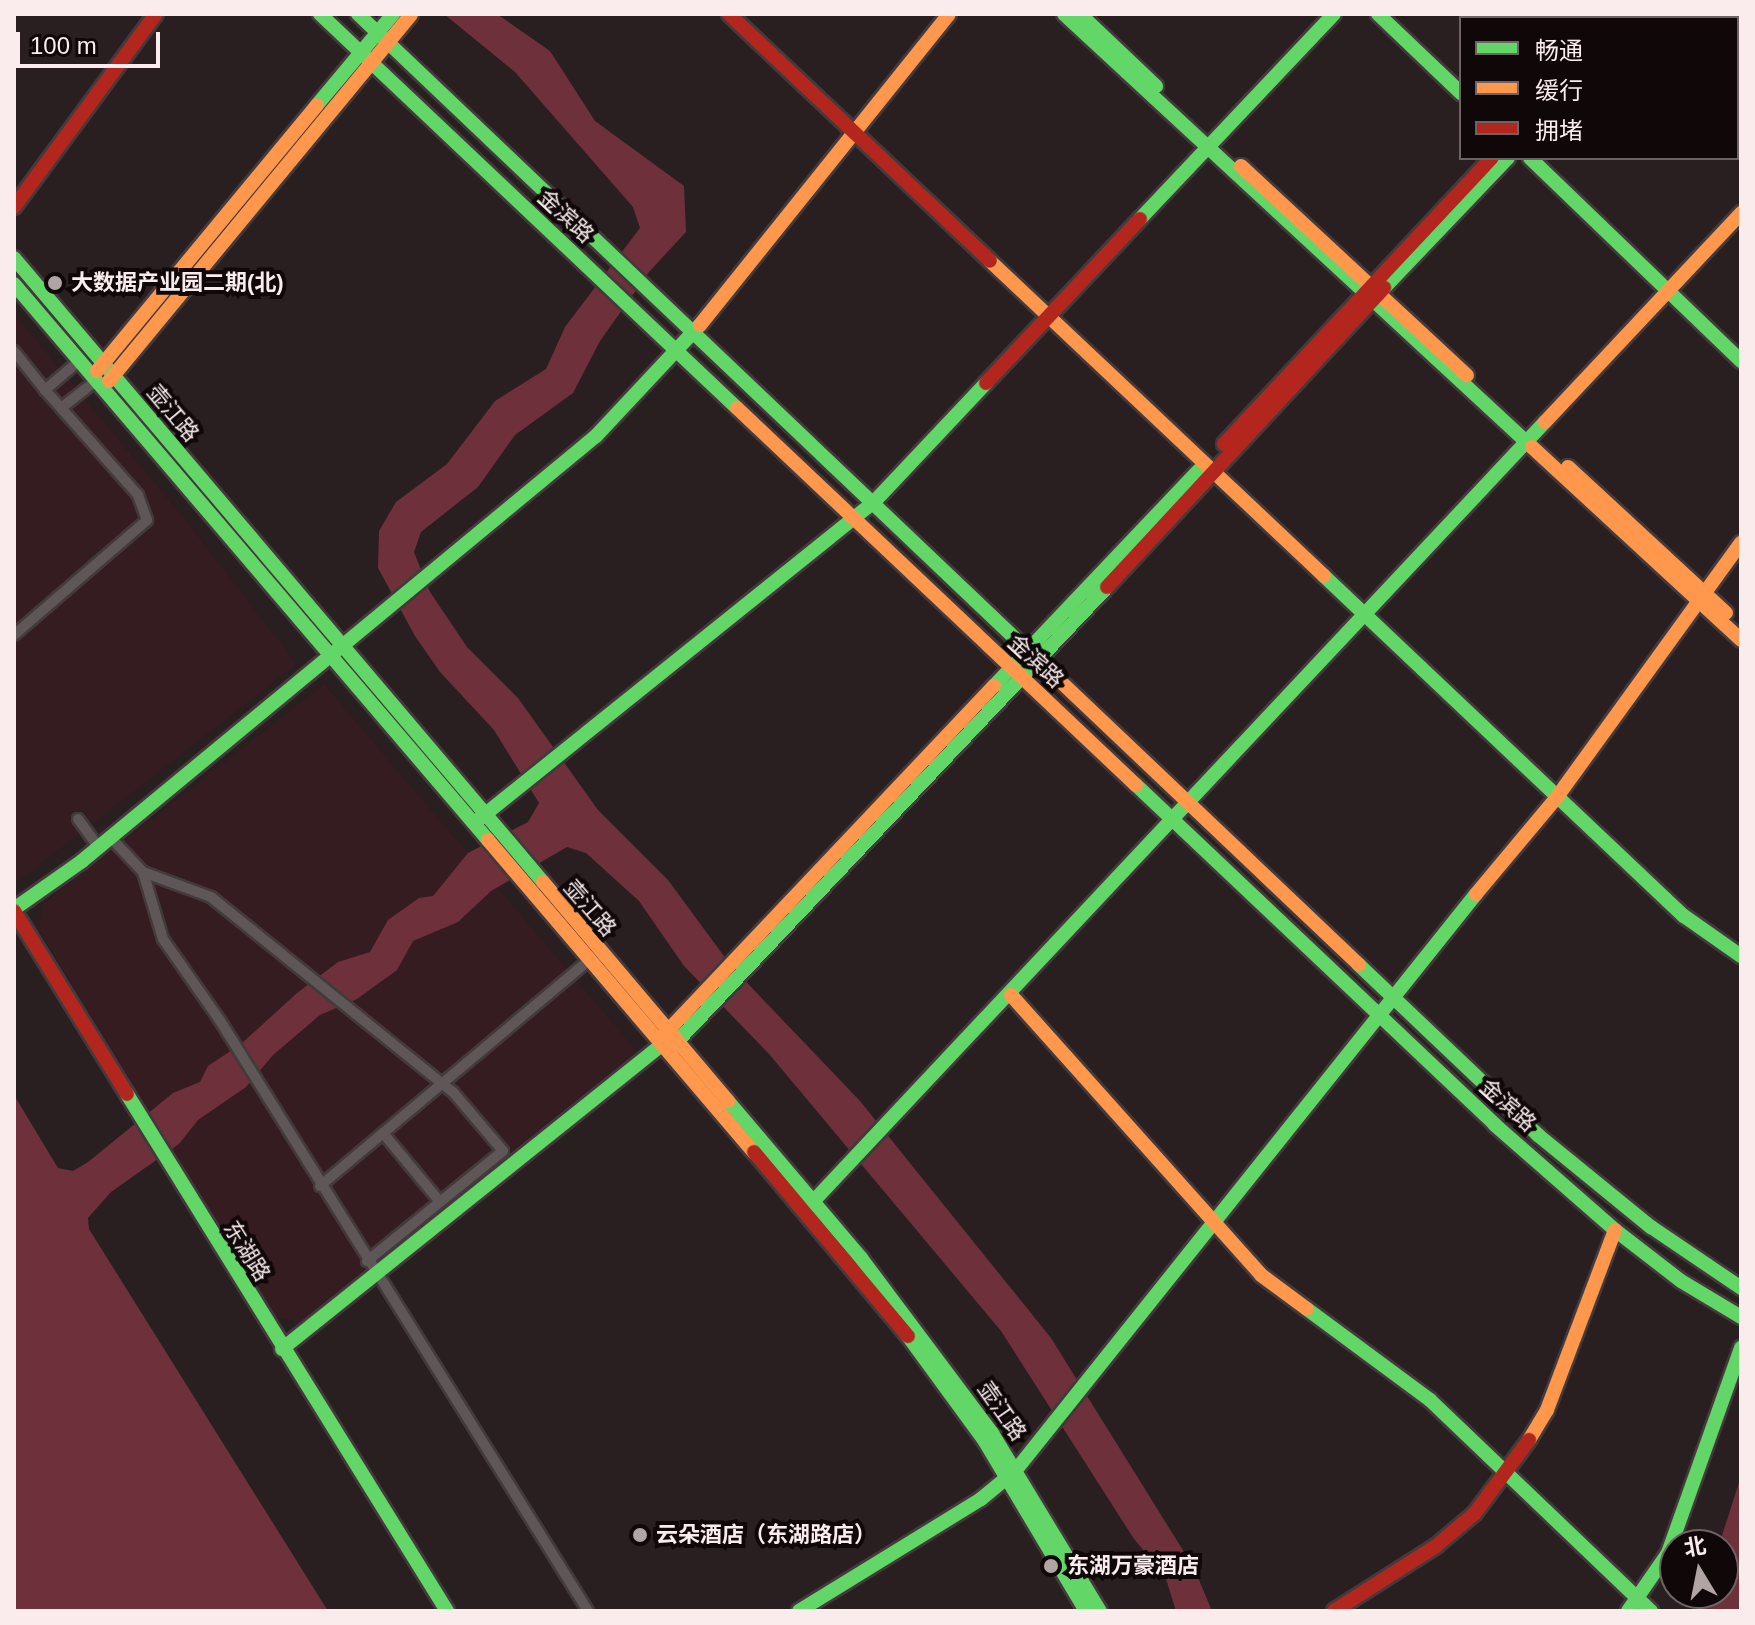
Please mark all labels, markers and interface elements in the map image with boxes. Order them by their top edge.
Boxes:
scale bar [20,16,164,66]
legend [1459,16,1739,160]
text: 100 m [30,32,97,59]
text: 畅通 [1535,37,1583,64]
text: 缓行 [1535,77,1583,104]
text: 拥堵 [1535,117,1583,144]
street label: 金滨路 [533,184,599,248]
place label: 大数据产业园二期(北) [71,270,284,296]
marker: 大数据产业园二期(北) [46,274,64,292]
street label: 壶江路 [142,379,204,447]
street label: 金滨路 [1003,629,1069,693]
street label: 壶江路 [558,874,622,942]
street label: 金滨路 [1475,1073,1541,1137]
street label: 东湖路 [218,1216,276,1286]
street label: 壶江路 [972,1376,1032,1446]
place label: 云朵酒店（东湖路店） [656,1522,876,1548]
marker: 云朵酒店（东湖路店） [631,1526,649,1544]
north arrow [1659,1529,1739,1609]
text: 北 [1682,1533,1708,1561]
place label: 东湖万豪酒店 [1067,1553,1199,1579]
marker: 东湖万豪酒店 [1042,1557,1060,1575]

